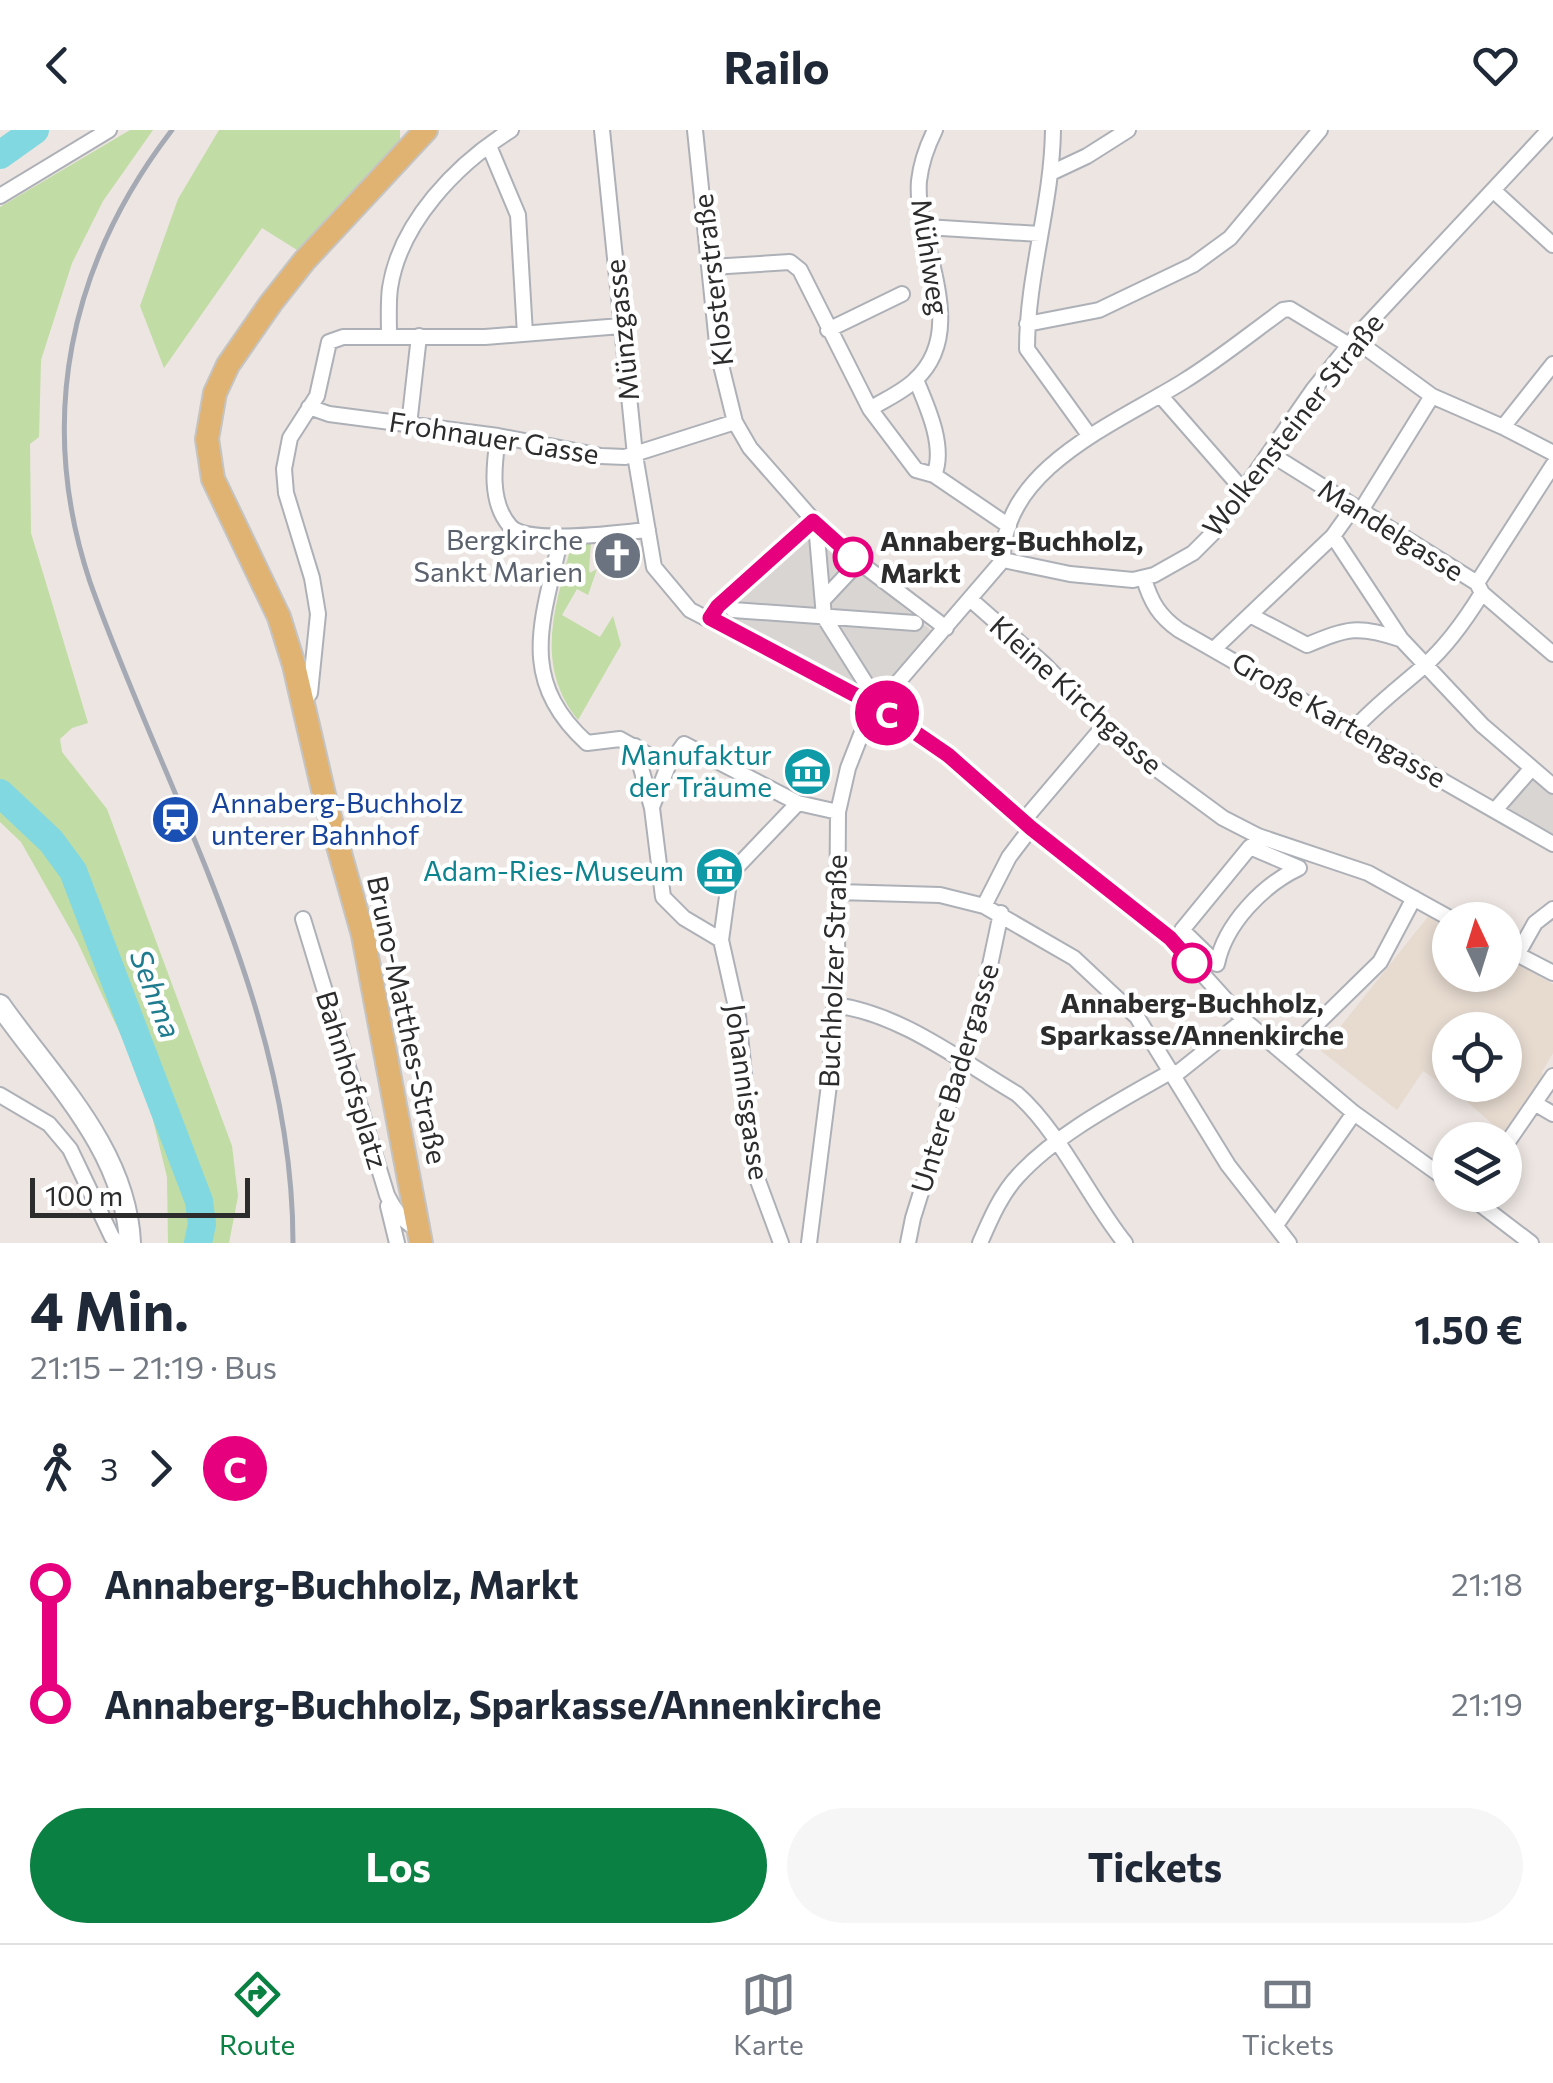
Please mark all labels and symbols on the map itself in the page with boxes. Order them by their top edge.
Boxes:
street label: Klosterstraße [685,192,739,368]
street label: Mühlweg [905,196,957,317]
street label: Münzgasse [597,258,645,403]
street label: Wolkensteiner Straße [1194,306,1390,543]
street label: Frohnauer Gasse [387,404,602,470]
street label: Mandelgasse [1313,471,1471,587]
place label: Bergkirche Sankt Marien [414,522,583,588]
place label: Annaberg-Buchholz, Markt [880,523,1143,589]
church icon: Bergkirche Sankt Marien [592,530,644,582]
marker: Annaberg-Buchholz, Markt [834,538,872,576]
street label: Kleine Kirchgasse [983,608,1170,781]
street label: Große Kartengasse [1226,644,1453,794]
line badge: C [854,680,920,746]
place label: Manufaktur der Träume [620,737,772,803]
museum icon: Manufaktur der Träume [781,745,833,797]
place label: Annaberg-Buchholz unterer Bahnhof [211,785,463,851]
station icon: Annaberg-Buchholz unterer Bahnhof [150,793,202,845]
museum icon: Adam-Ries-Museum [693,845,745,897]
place label: Adam-Ries-Museum [423,853,684,887]
street label: Buchholzer Straße [811,854,853,1088]
street label: Bruno-Matthes-Straße [361,873,455,1167]
north arrow [1432,902,1522,992]
water label: Sehma [123,943,191,1043]
marker: Annaberg-Buchholz, Sparkasse/Annenkirche [1173,944,1211,982]
street label: Untere Badergasse [903,959,1005,1197]
place label: Annaberg-Buchholz, Sparkasse/Annenkirche [1040,985,1344,1051]
street label: Bahnhofsplatz [310,987,396,1173]
street label: Johannisgasse [719,1002,777,1182]
scale bar [30,1173,250,1218]

